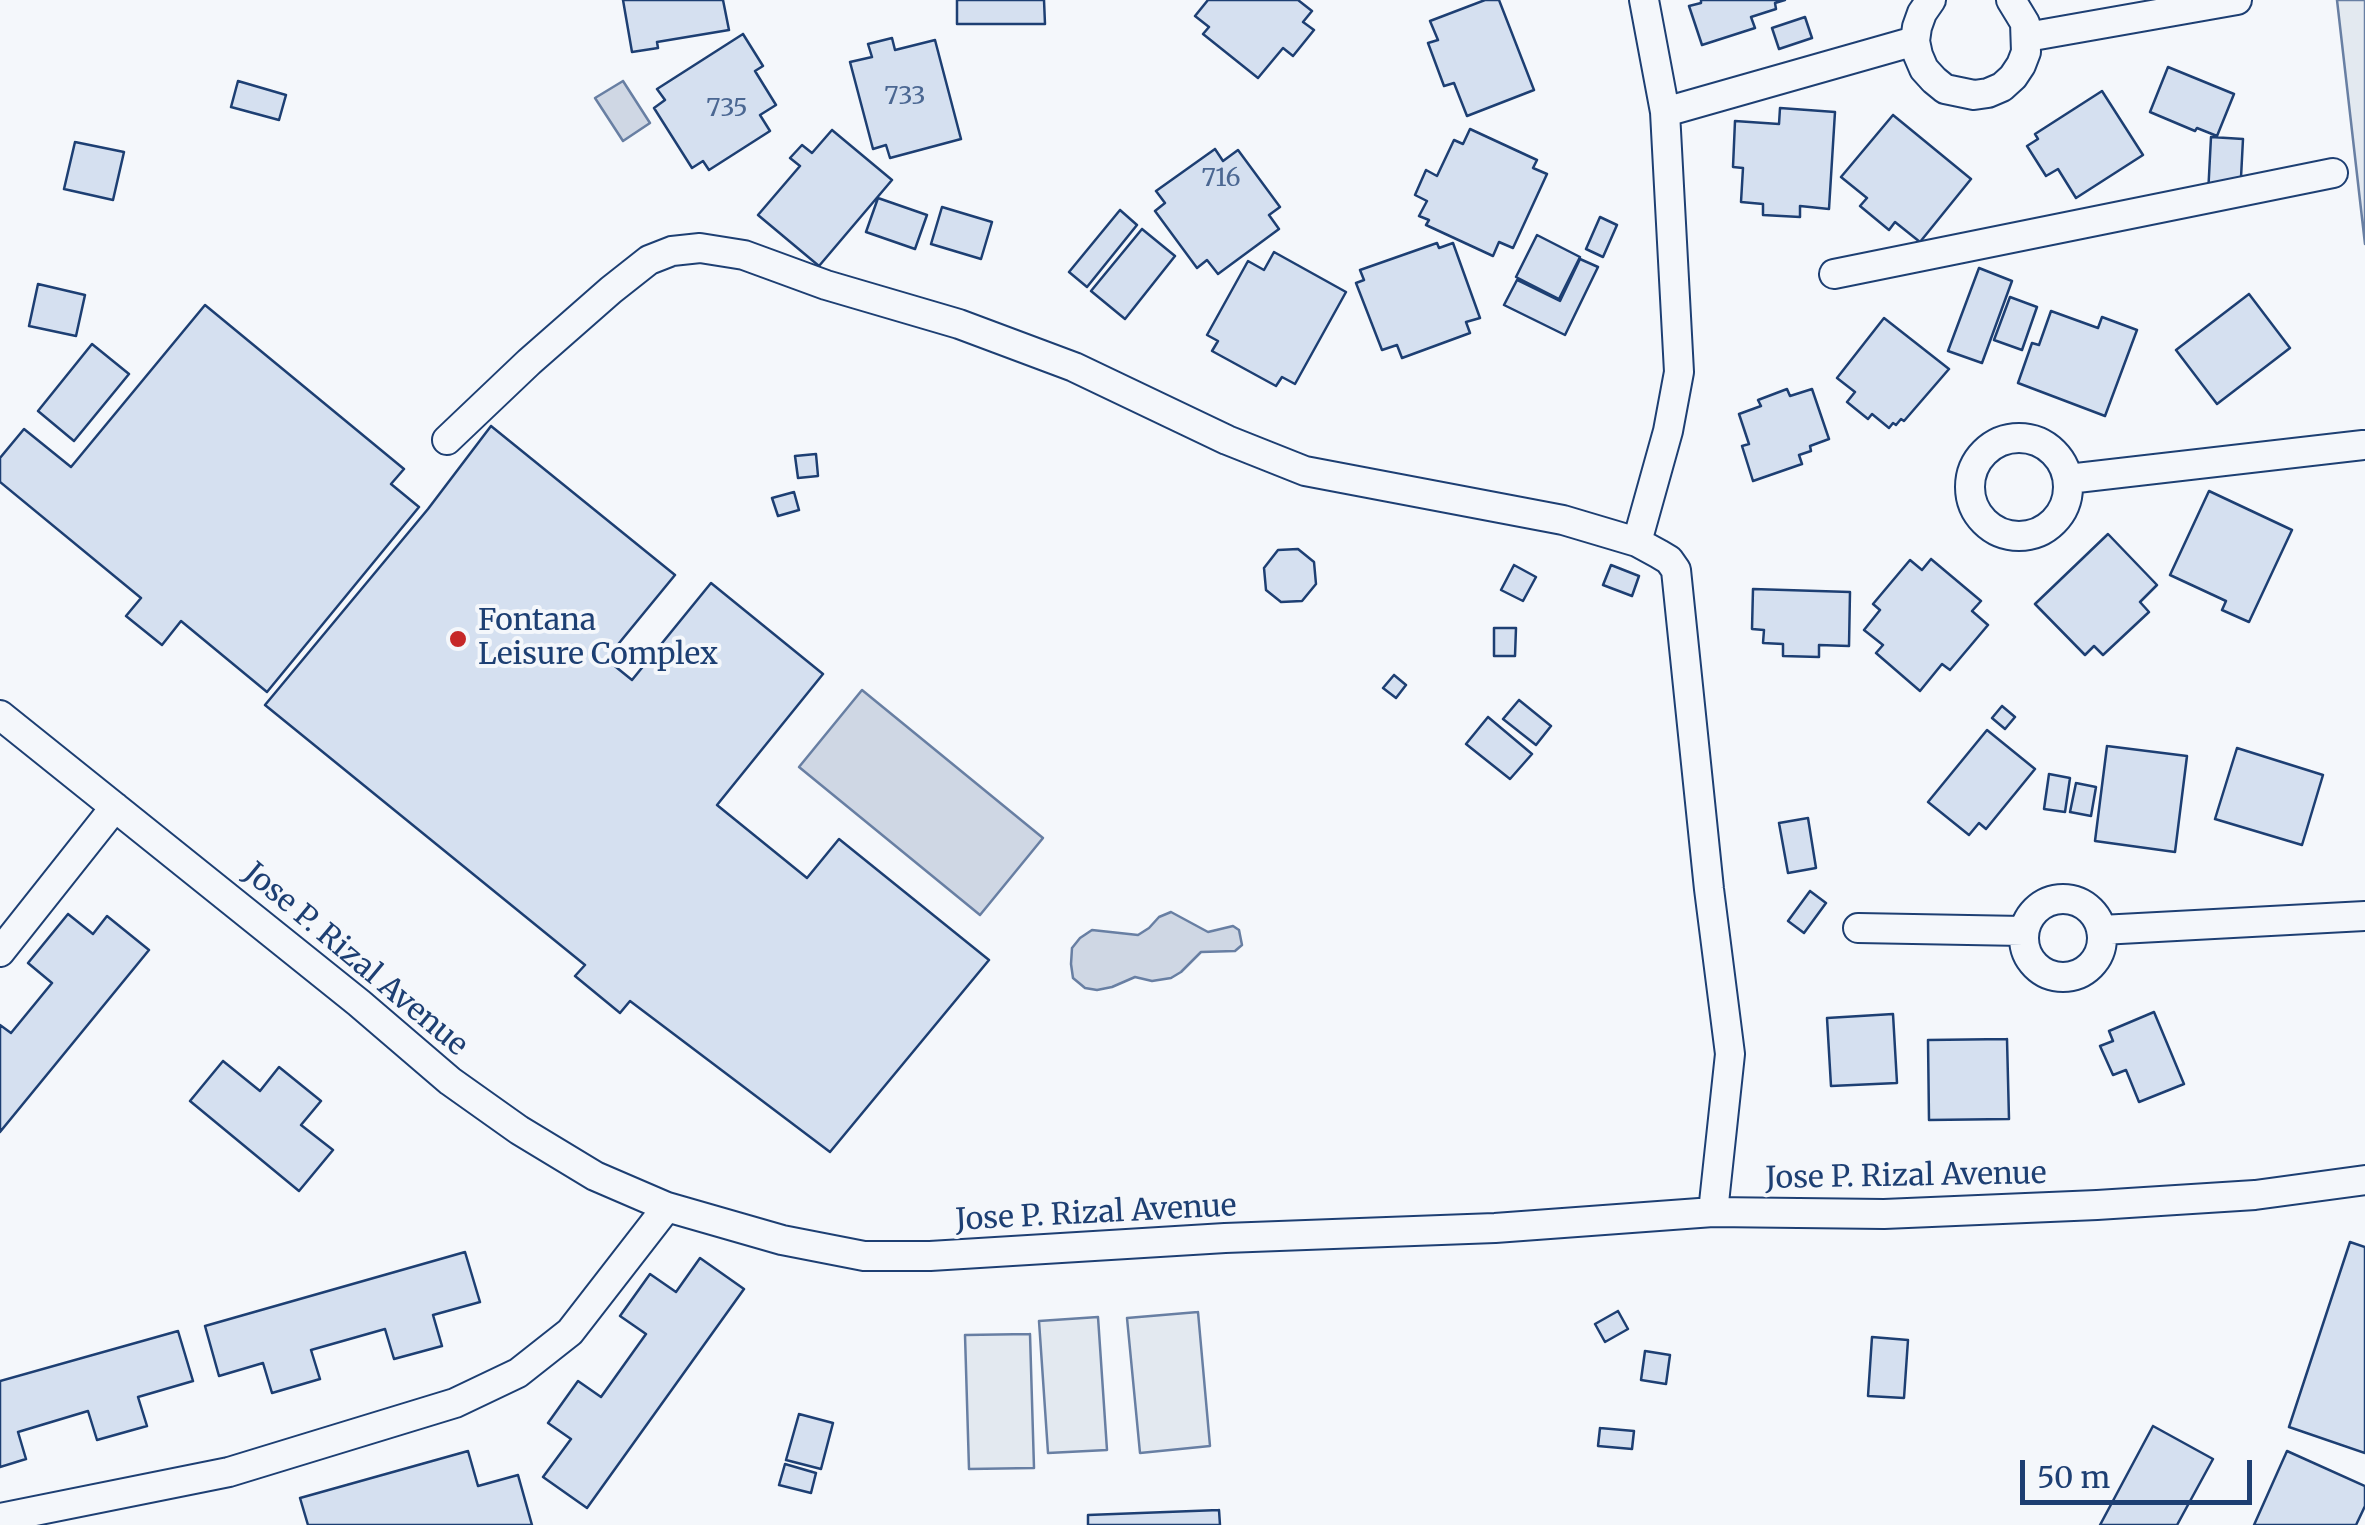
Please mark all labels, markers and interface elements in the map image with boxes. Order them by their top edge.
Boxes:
house number: 733 [884,82,926,112]
house number: 735 [706,94,748,124]
house number: 716 [1201,164,1241,194]
place label: Fontana Leisure Complex [478,604,718,674]
marker: Fontana Leisure Complex [447,628,469,650]
street label: Jose P. Rizal Avenue [236,856,474,1064]
street label: Jose P. Rizal Avenue [1765,1157,2047,1197]
street label: Jose P. Rizal Avenue [955,1189,1237,1239]
scale bar [2025,1440,2258,1502]
text: 50 m [2037,1458,2110,1496]

